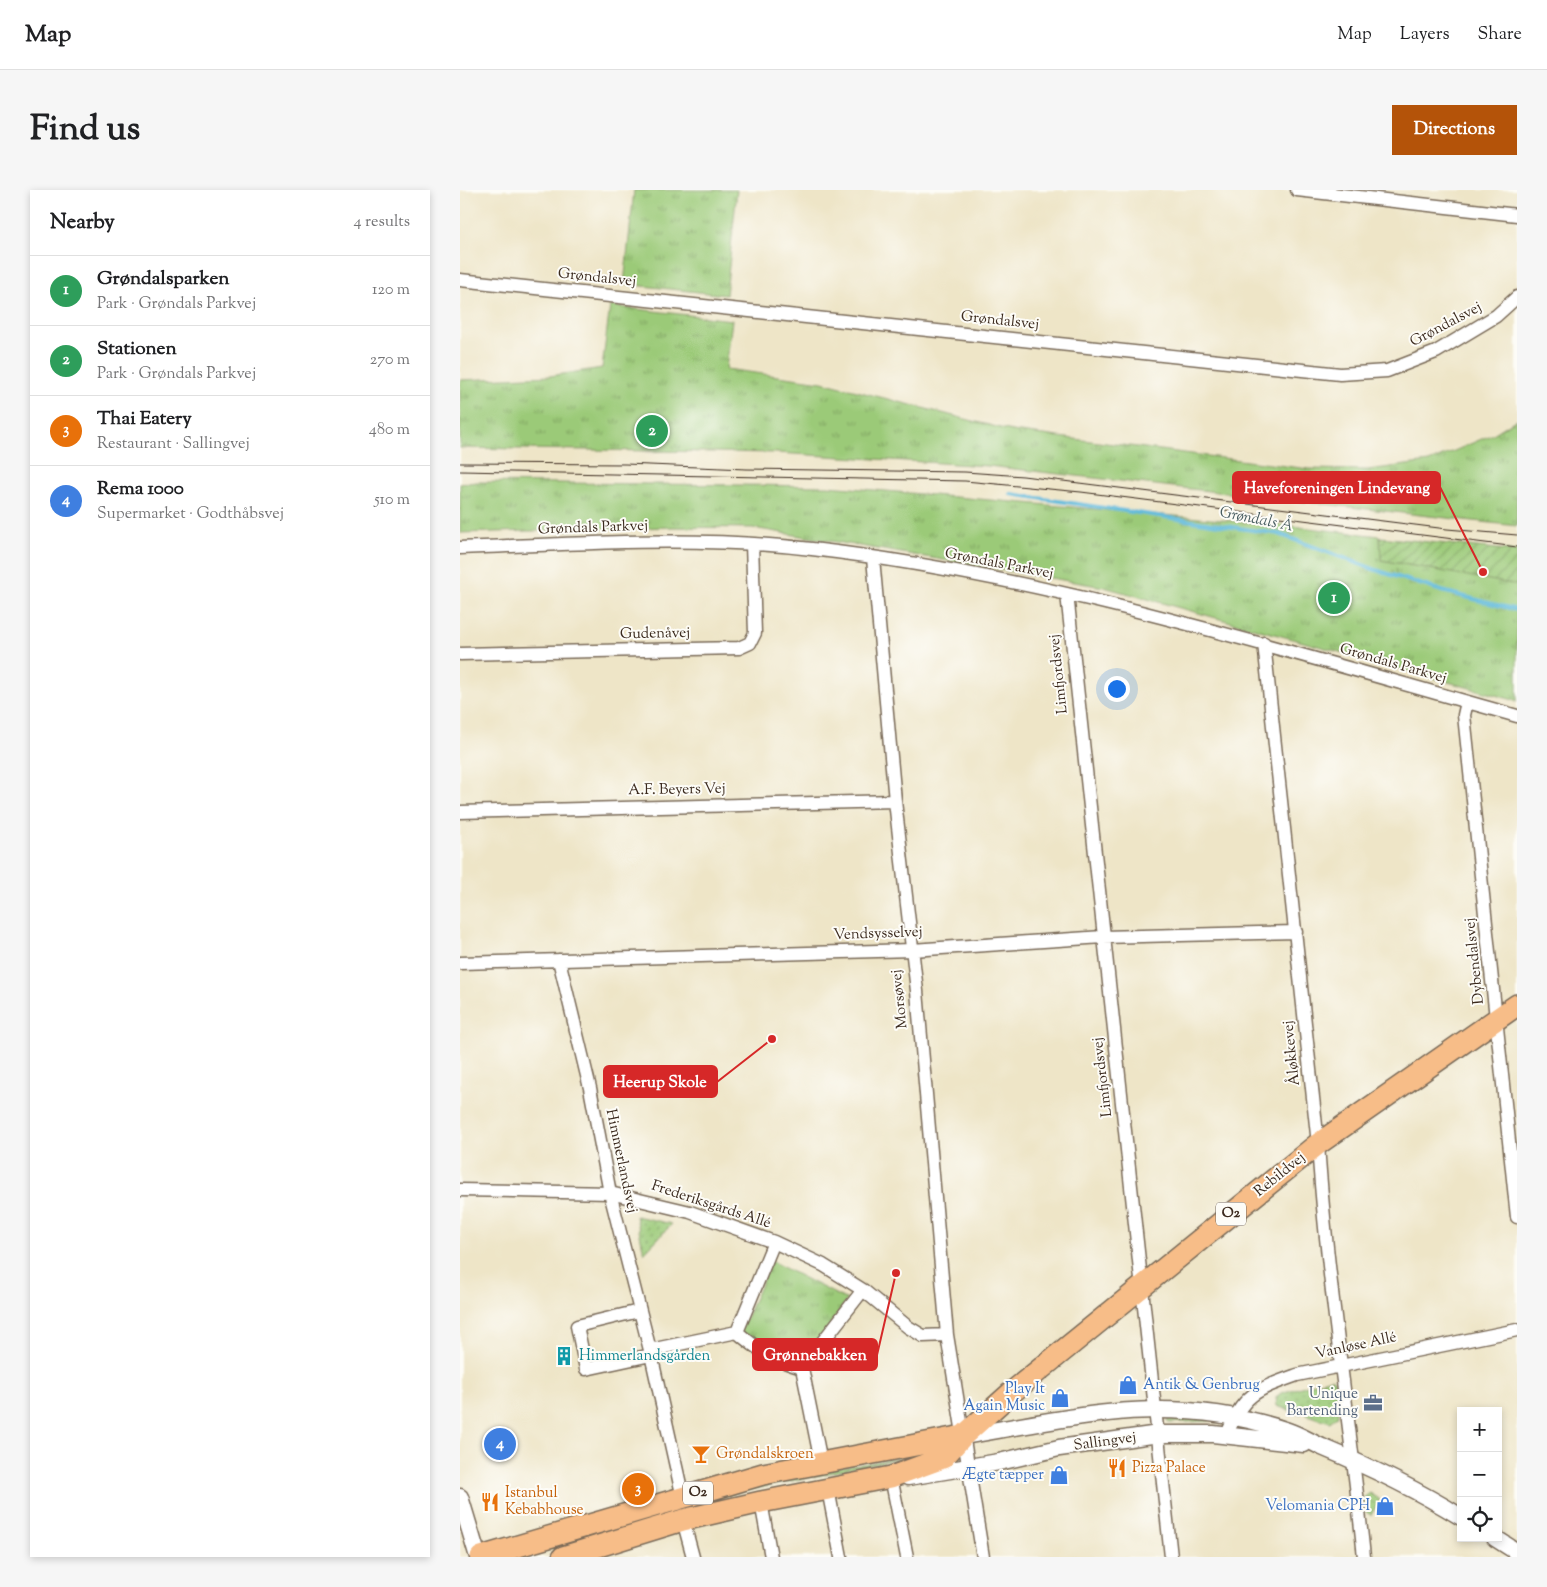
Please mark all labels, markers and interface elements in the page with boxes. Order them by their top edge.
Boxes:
text: Map [25,18,71,52]
text: Map [1337,22,1372,48]
text: Layers [1400,22,1450,48]
text: Share [1478,22,1522,48]
text: Find us [30,105,140,156]
button: Directions [1392,105,1517,155]
text: Nearby [50,208,115,238]
text: 4 results [354,211,410,234]
street label: Grøndalsvej [557,263,637,293]
text: Grøndalsparken [97,266,230,293]
text: 1 [63,279,69,302]
text: 120 m [372,279,410,302]
text: Park · Grøndals Parkvej [97,293,256,316]
street label: Grøndalsvej [1406,297,1486,353]
street label: Grøndalsvej [960,306,1040,336]
text: Stationen [97,336,177,363]
text: 2 [62,349,70,372]
text: 270 m [370,349,410,372]
text: Park · Grøndals Parkvej [97,363,256,386]
text: Thai Eatery [97,406,192,433]
pin: 2 [636,412,668,450]
text: 3 [63,419,69,442]
text: 480 m [369,419,410,442]
text: Restaurant · Sallingvej [97,433,250,456]
callout: Haveforeningen Lindevang [1233,472,1440,503]
text: Rema 1000 [97,476,184,503]
text: Haveforeningen Lindevang [1244,478,1430,501]
text: 4 [62,489,70,512]
text: 510 m [374,489,410,512]
water label: Grøndals Å [1217,502,1295,538]
text: Supermarket · Godthåbsvej [97,503,284,526]
street label: Grøndals Parkvej [537,516,649,540]
street label: Grøndals Parkvej [943,543,1055,585]
pin: 1 [1318,579,1350,617]
street label: Gudenåvej [620,623,690,645]
street label: Limfjordsvej [1044,633,1074,715]
street label: Grøndals Parkvej [1337,639,1449,689]
your location [1104,676,1130,702]
street label: A.F. Beyers Vej [628,779,726,801]
street label: Dybendalsvej [1460,917,1490,1005]
street label: Vendsysselvej [833,922,923,946]
street label: Morsøvej [886,968,914,1030]
street label: Åløkkevej [1277,1019,1306,1087]
street label: Limfjordsvej [1088,1036,1118,1118]
callout: Heerup Skole [604,1066,717,1097]
text: Heerup Skole [613,1072,707,1095]
street label: Himmerlandsvej [600,1107,642,1215]
street label: Rebildvej [1250,1148,1310,1202]
street label: Frederiksgårds Allé [649,1176,773,1234]
road number: O2 [1216,1202,1246,1226]
street label: Vanløse Allé [1313,1327,1399,1365]
callout: Grønnebakken [753,1339,877,1370]
building icon: Himmerlandsgården [553,1345,575,1367]
text: Grønnebakken [763,1345,868,1368]
place label: Himmerlandsgården [579,1346,710,1367]
shop icon: Antik & Genbrug [1117,1374,1139,1396]
place label: Antik & Genbrug [1143,1375,1260,1396]
place label: Play It Again Music [964,1379,1045,1417]
place label: Unique Bartending [1287,1384,1358,1422]
shop icon: Play It Again Music [1049,1387,1071,1409]
office icon: Unique Bartending [1362,1392,1384,1414]
map controls [1457,1407,1502,1542]
button: + [1457,1407,1502,1452]
pin: 4 [484,1425,516,1463]
street label: Sallingvej [1072,1427,1138,1457]
bar icon: Grøndalskroen [690,1443,712,1465]
place label: Grøndalskroen [716,1444,814,1465]
button: − [1457,1452,1502,1497]
restaurant icon: Pizza Palace [1106,1457,1128,1479]
place label: Pizza Palace [1132,1458,1206,1479]
shop icon: Ægte tæpper [1048,1464,1070,1486]
place label: Ægte tæpper [962,1465,1044,1486]
pin: 3 [622,1470,654,1508]
road number: O2 [683,1482,713,1505]
place label: Istanbul Kebabhouse [505,1483,584,1521]
restaurant icon: Istanbul Kebabhouse [479,1491,501,1513]
shop icon: Velomania CPH [1374,1495,1396,1517]
place label: Velomania CPH [1265,1496,1370,1517]
button: locate [1457,1497,1502,1542]

